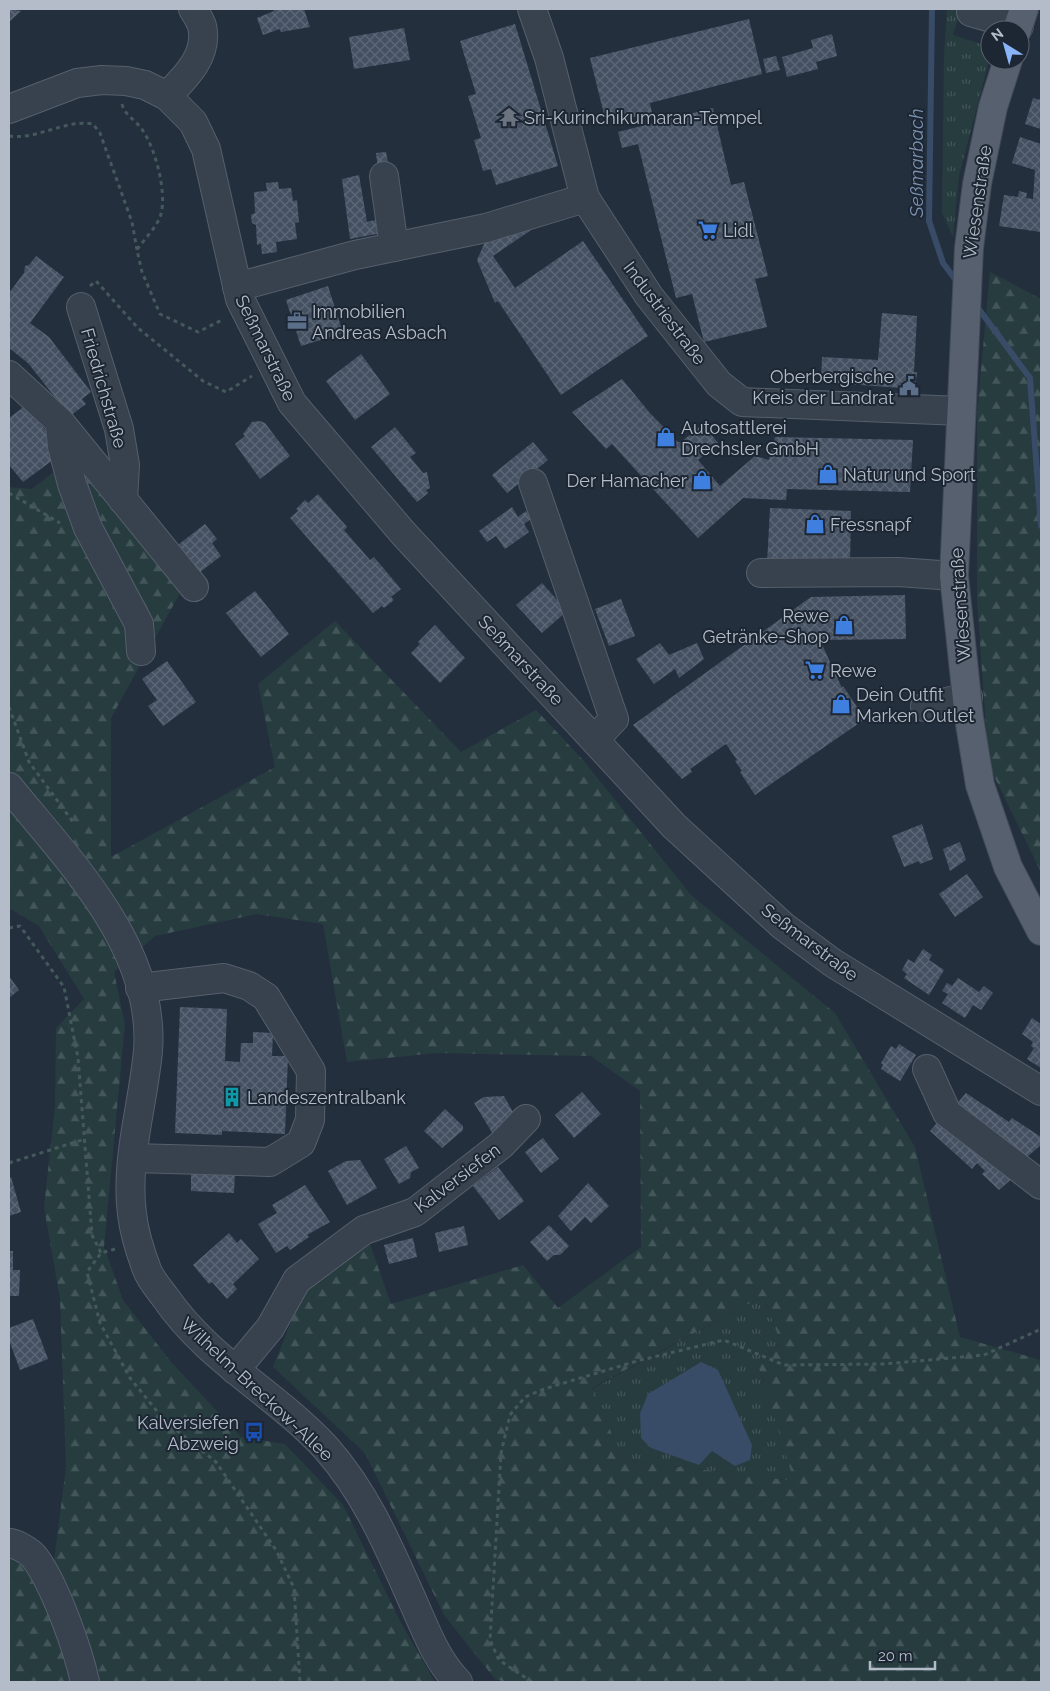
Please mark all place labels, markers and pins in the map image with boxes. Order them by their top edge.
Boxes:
temple icon: Sri-Kurinchikumaran-Tempel [498,106,520,128]
place label: Sri-Kurinchikumaran-Tempel [524,107,762,128]
supermarket icon: Lidl [697,219,719,241]
place label: Lidl [723,220,754,241]
place label: Immobilien Andreas Asbach [312,301,447,343]
office icon: Immobilien Andreas Asbach [286,310,308,332]
place label: Oberbergische Kreis der Landrat [752,366,894,408]
public building icon: Oberbergische Kreis der Landrat [898,375,920,397]
place label: Autosattlerei Drechsler GmbH [681,417,819,459]
shop icon: Autosattlerei Drechsler GmbH [655,426,677,448]
shop icon: Natur und Sport [817,463,839,485]
place label: Natur und Sport [843,464,976,485]
shop icon: Der Hamacher [691,469,713,491]
place label: Der Hamacher [566,470,688,491]
shop icon: Fressnapf [804,513,826,535]
place label: Fressnapf [830,514,912,535]
place label: Rewe Getränke-Shop [703,605,829,647]
shop icon: Rewe Getränke-Shop [833,614,855,636]
supermarket icon: Rewe [804,659,826,681]
place label: Rewe [830,660,877,681]
place label: Dein Outfit Marken Outlet [856,684,974,726]
shop icon: Dein Outfit Marken Outlet [830,693,852,715]
building icon: Landeszentralbank [221,1086,243,1108]
place label: Landeszentralbank [247,1087,406,1108]
place label: Kalversiefen Abzweig [137,1412,239,1454]
bus stop icon: Kalversiefen Abzweig [243,1421,265,1443]

